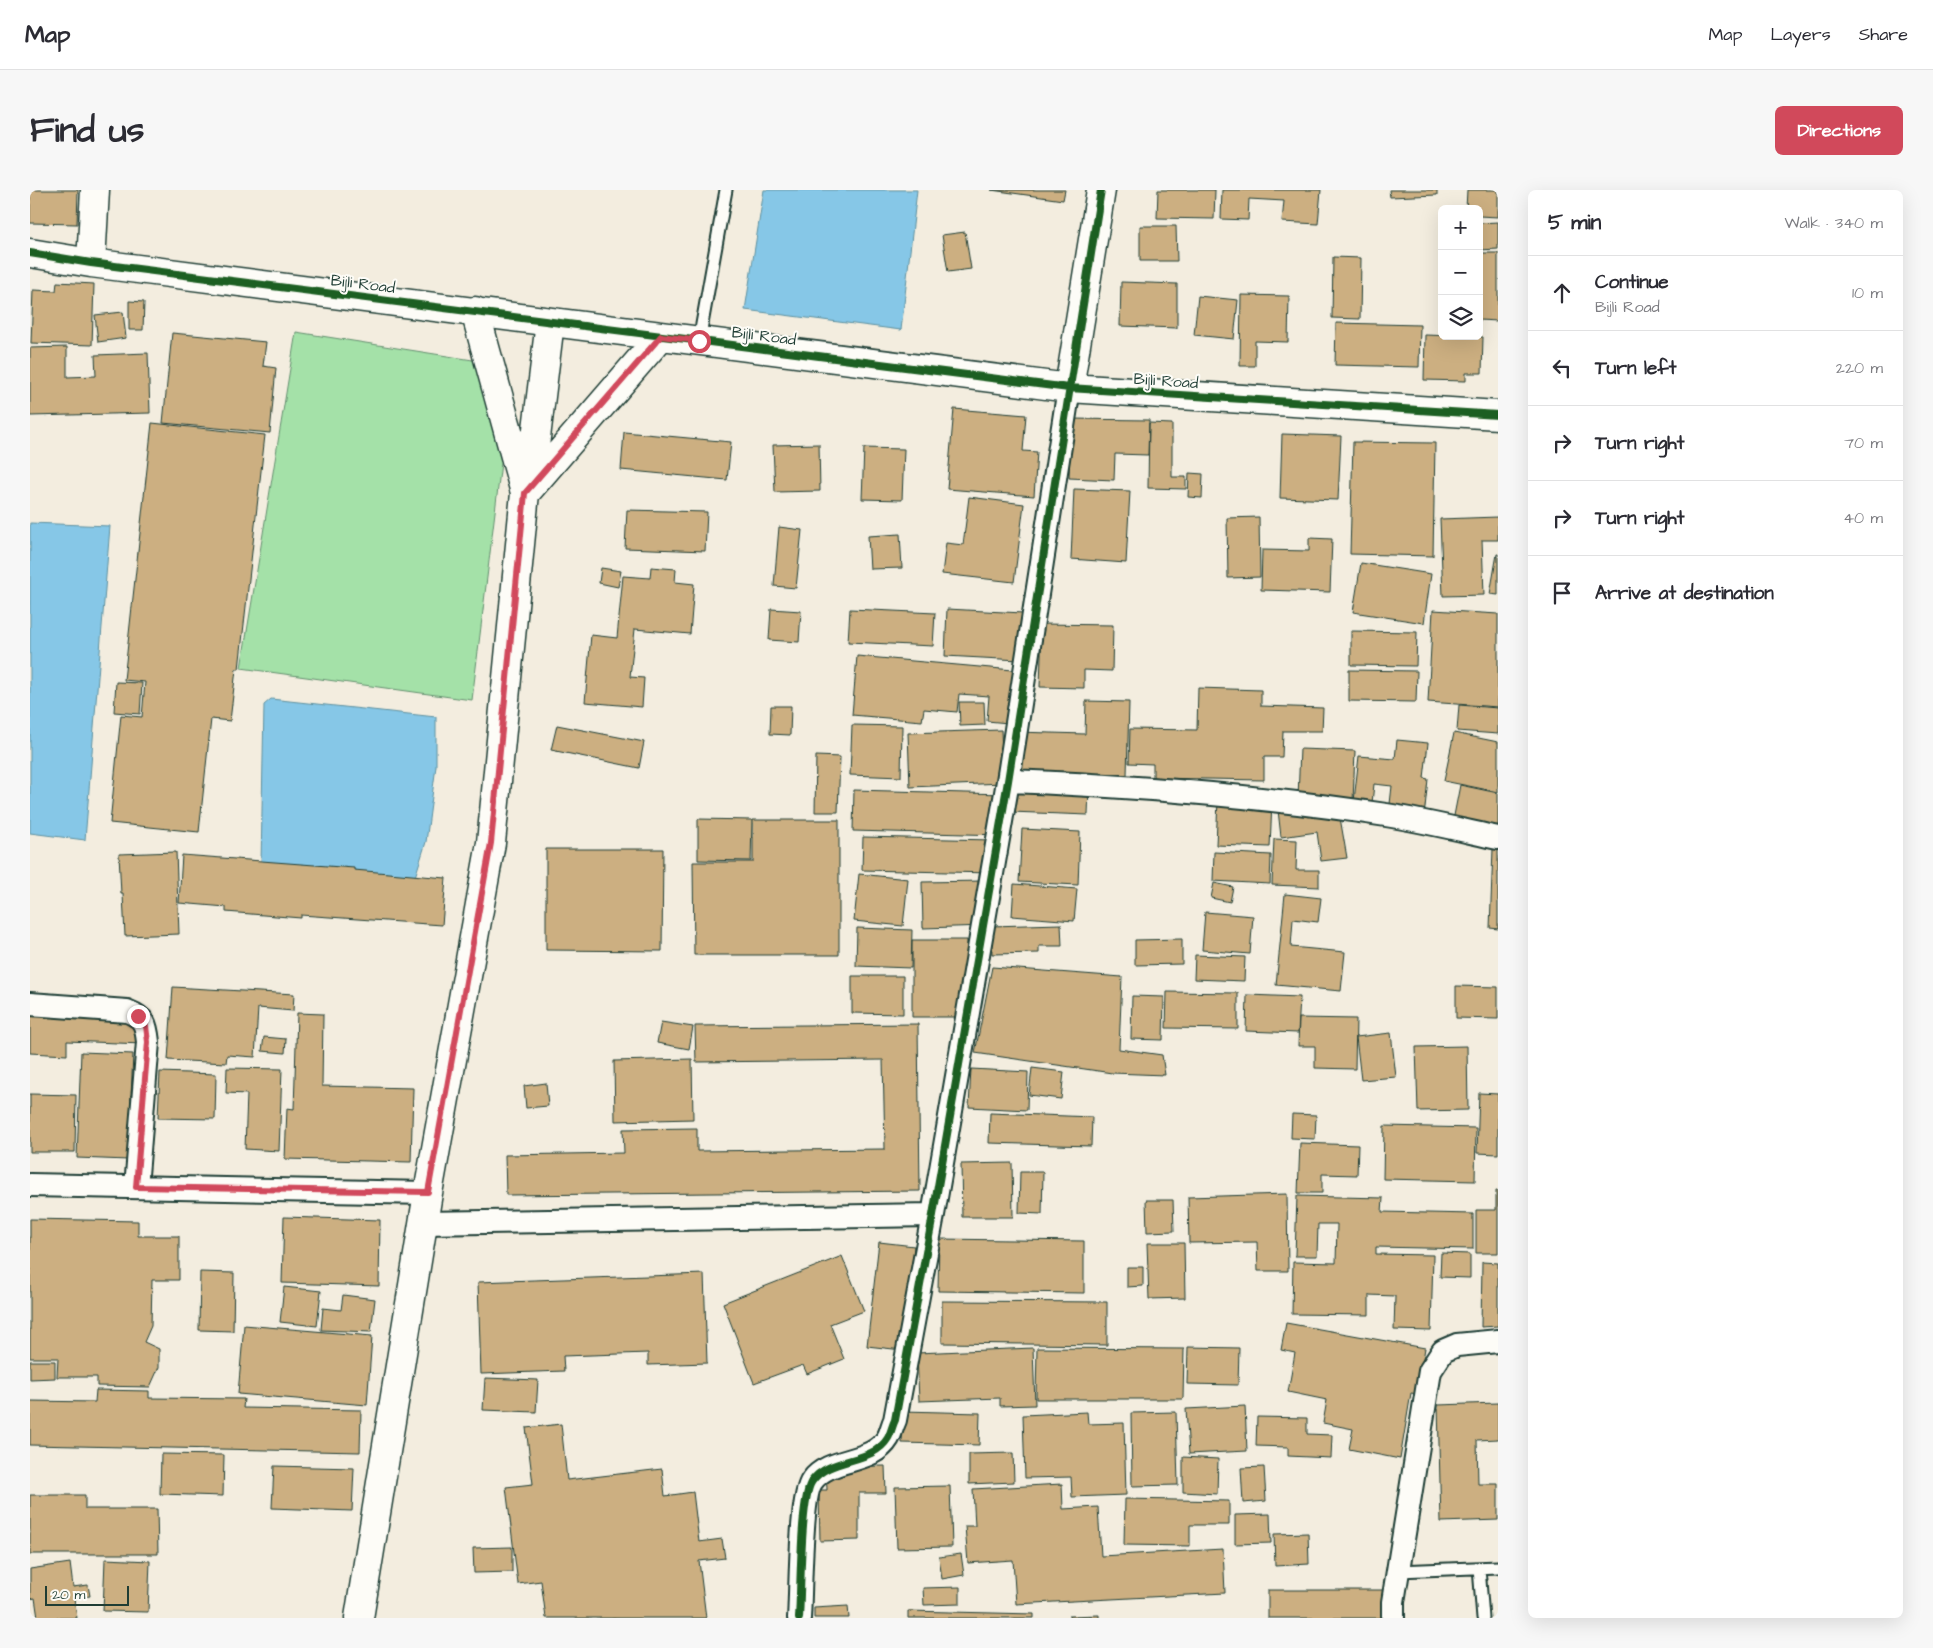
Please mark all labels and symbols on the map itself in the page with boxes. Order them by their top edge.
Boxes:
street label: Bijli Road [329,269,396,299]
street label: Bijli Road [730,321,797,351]
route start [688,330,711,353]
street label: Bijli Road [1133,368,1199,394]
route end [127,1005,150,1028]
scale bar [45,1583,129,1606]

